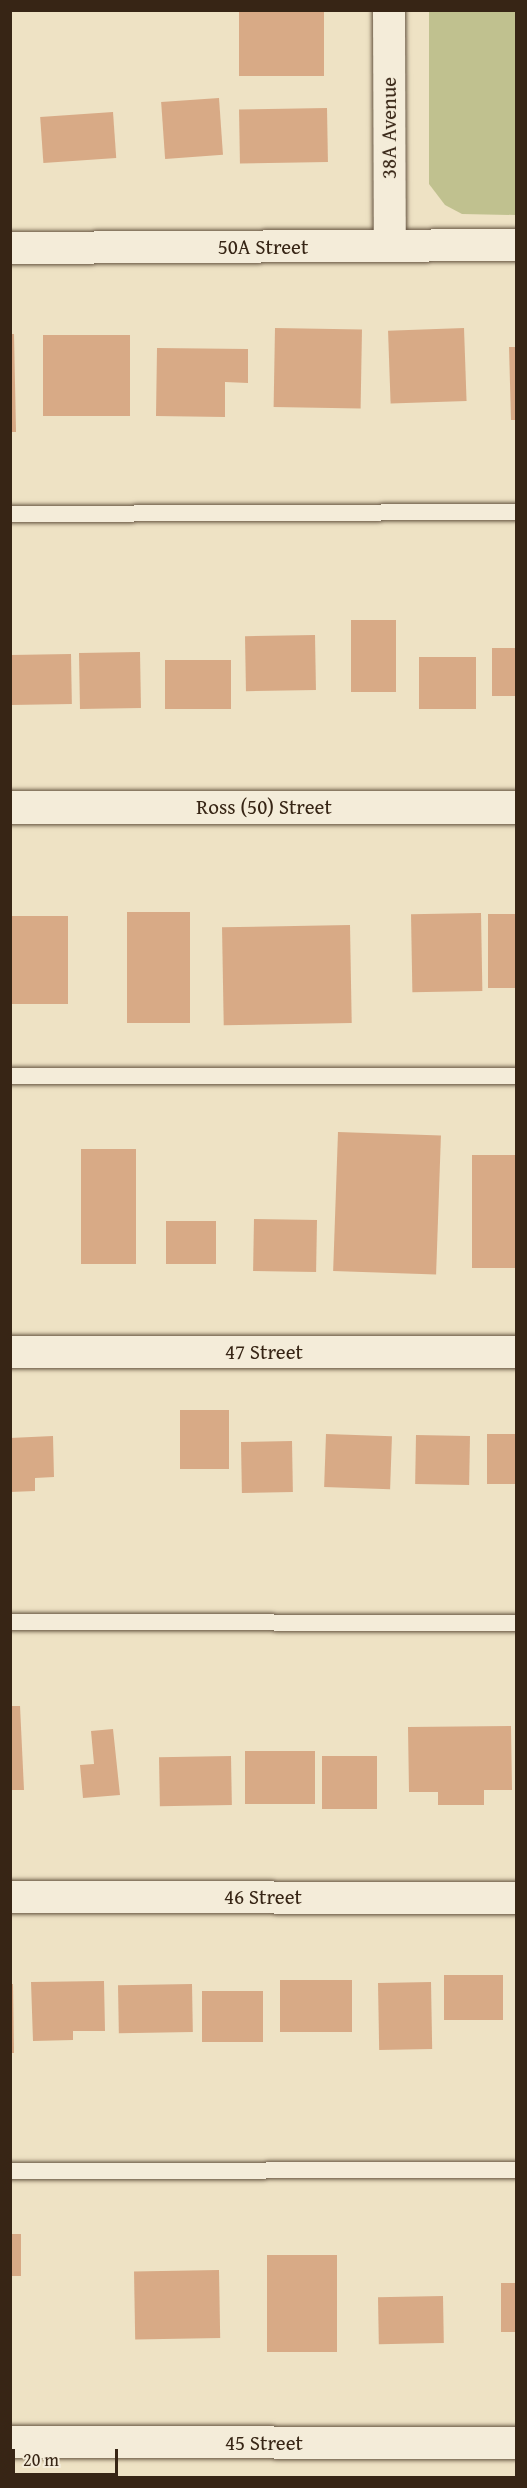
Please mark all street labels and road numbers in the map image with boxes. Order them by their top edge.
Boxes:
street label: 38A Avenue [376,77,402,179]
street label: 50A Street [218,234,308,260]
street label: Ross (50) Street [196,794,332,820]
street label: 47 Street [225,1339,303,1365]
street label: 46 Street [224,1884,302,1910]
street label: 45 Street [225,2430,303,2456]

